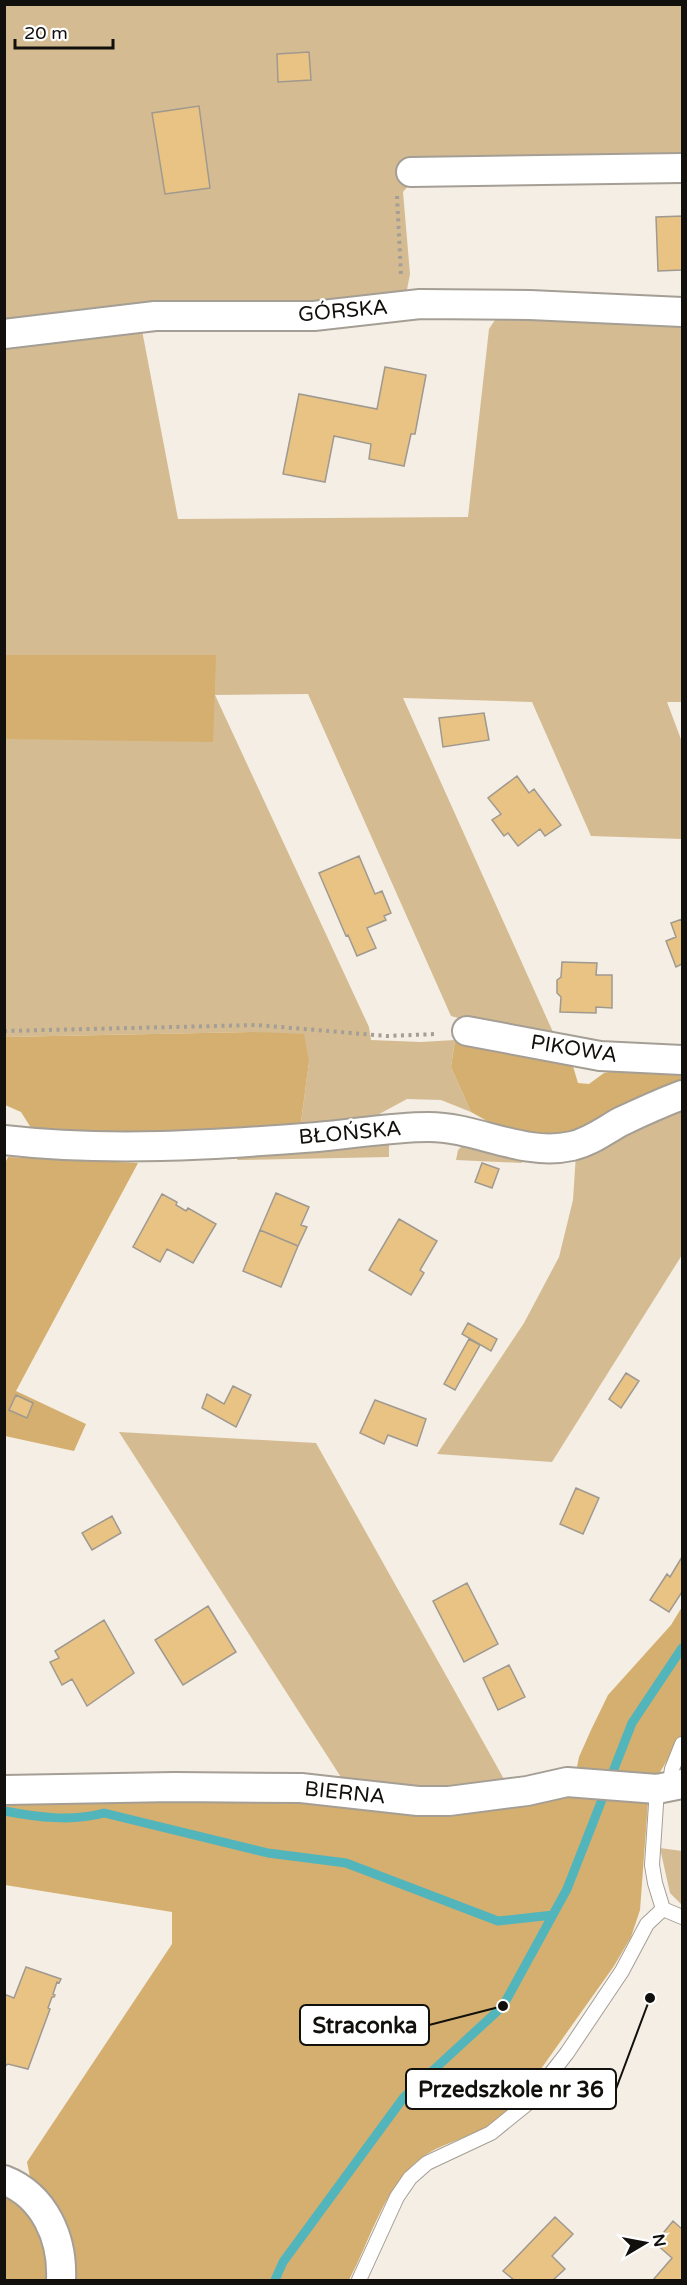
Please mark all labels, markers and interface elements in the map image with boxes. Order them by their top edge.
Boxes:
scale bar [15,12,112,50]
text: 20 m [24,22,68,44]
street label: GÓRSKA [297,295,389,327]
street label: PIKOWA [529,1030,619,1068]
street label: BŁOŃSKA [298,1116,402,1150]
street label: BIERNA [303,1776,387,1810]
callout: Straconka [300,2005,429,2045]
text: Straconka [313,2013,417,2039]
callout: Przedszkole nr 36 [406,2069,616,2109]
text: Przedszkole nr 36 [418,2077,604,2103]
north arrow [615,2213,675,2273]
text: N [648,2233,670,2249]

